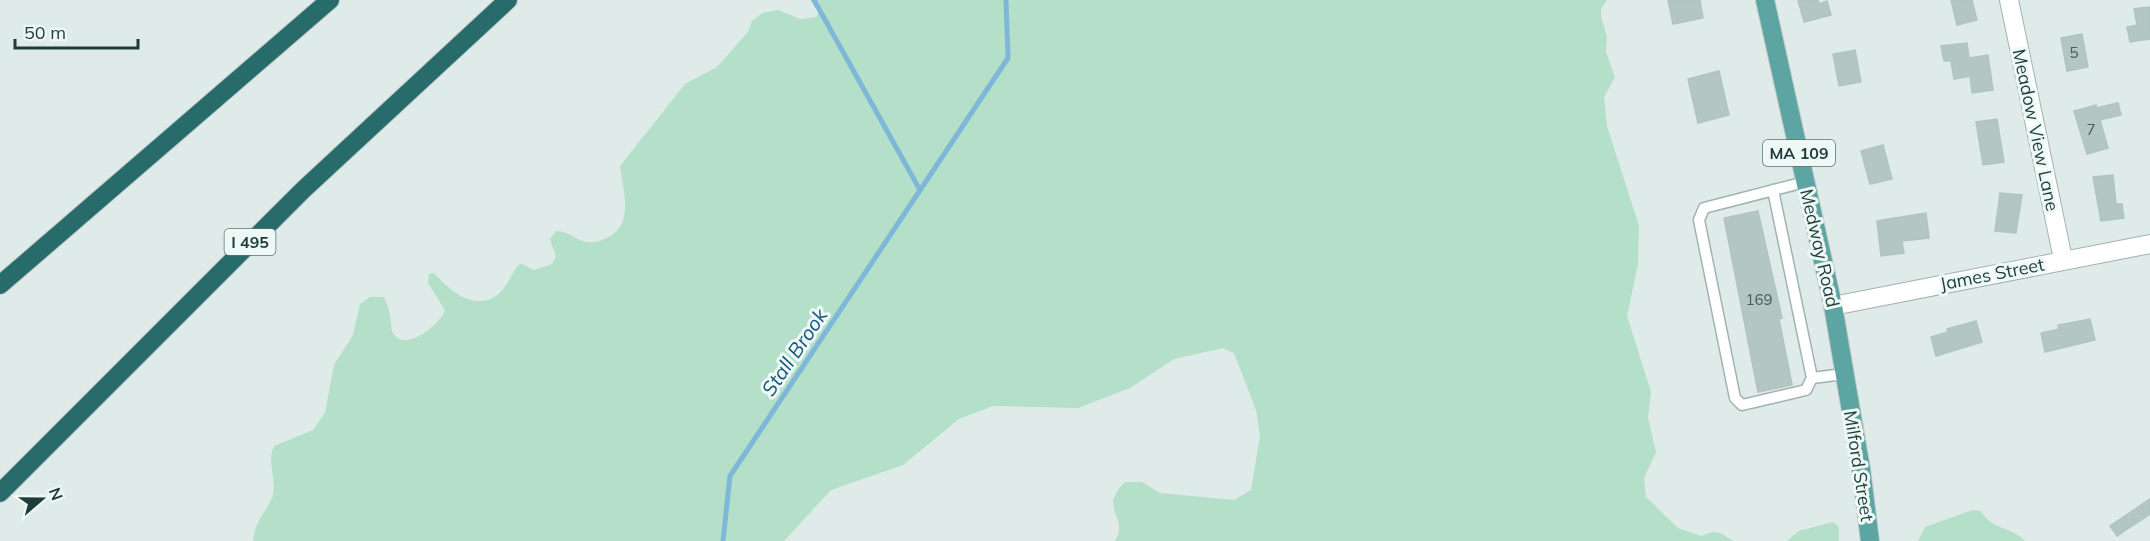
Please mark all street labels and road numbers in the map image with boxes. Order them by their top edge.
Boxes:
street label: Meadow View Lane [2008,47,2064,213]
road number: MA 109 [1763,140,1835,166]
street label: Medway Road [1795,187,1845,309]
road number: I 495 [224,229,276,255]
street label: James Street [1938,253,2046,295]
street label: Milford Street [1839,409,1879,523]

